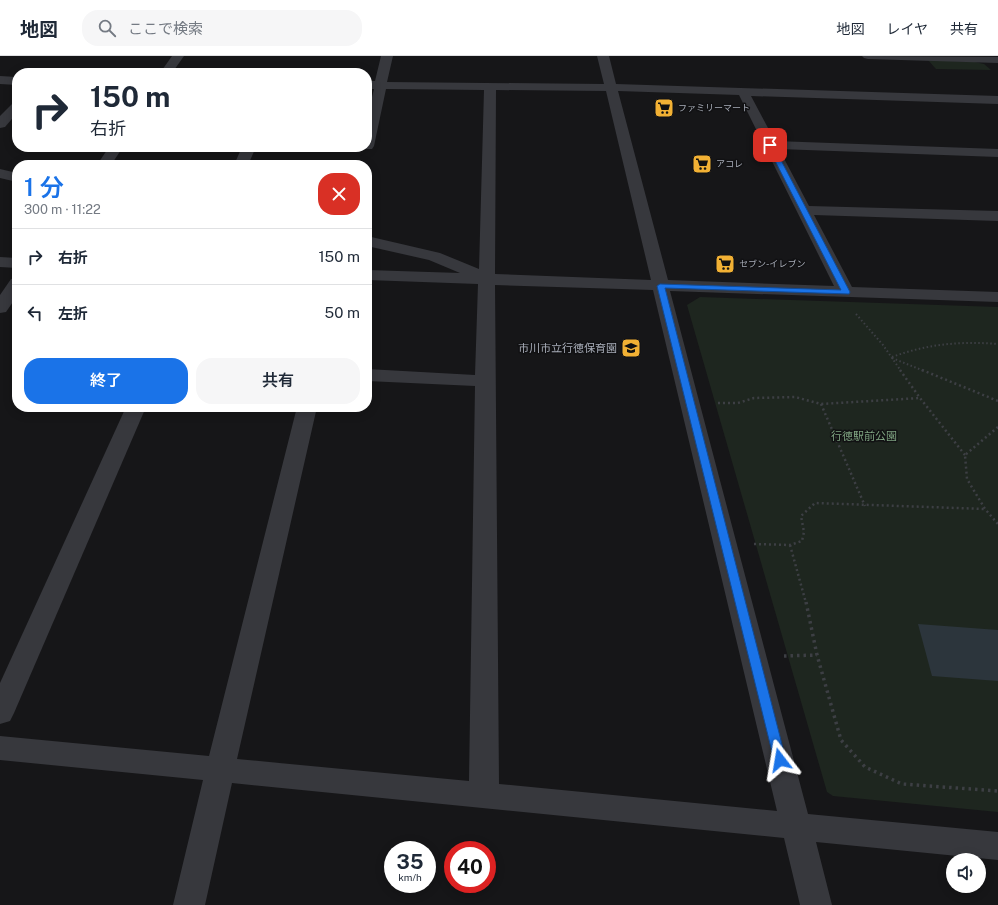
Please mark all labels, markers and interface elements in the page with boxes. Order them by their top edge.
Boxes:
search box [82,10,362,46]
icon: search [96,17,118,39]
text: 地図 [20,18,58,40]
text: ここで検索 [128,20,203,37]
text: 地図 [836,21,864,37]
text: レイヤ [886,21,928,37]
text: 共有 [950,21,978,37]
text: 150 m [90,80,170,113]
icon: right [24,84,76,136]
supermarket icon: ファミリーマート [653,97,675,119]
place label: ファミリーマート [678,102,750,113]
text: 右折 [90,118,126,139]
pin [753,128,787,162]
icon: arrive [759,134,781,156]
supermarket icon: アコレ [691,153,713,175]
place label: アコレ [716,158,743,169]
text: 1 分 [24,173,64,201]
button: close [318,173,360,215]
text: 300 m · 11:22 [24,202,101,217]
icon: right [24,246,46,268]
text: 150 m [318,248,360,265]
text: 右折 [58,249,88,266]
supermarket icon: セブン-イレブン [714,253,736,275]
place label: セブン-イレブン [739,258,805,269]
icon: left [24,302,46,324]
text: 50 m [325,304,360,321]
text: 左折 [58,305,88,322]
school or university icon: 市川市立行徳保育園 [620,337,642,359]
place label: 市川市立行徳保育園 [518,342,617,354]
button: 終了 [24,358,188,404]
button: 共有 [196,358,360,404]
park label: 行徳駅前公園 [831,430,897,442]
position arrow [759,739,801,781]
speed limit sign: 40 [444,841,496,893]
text: 35 [397,850,423,874]
map controls [946,853,986,893]
button: sound [946,853,986,893]
text: km/h [398,871,422,883]

